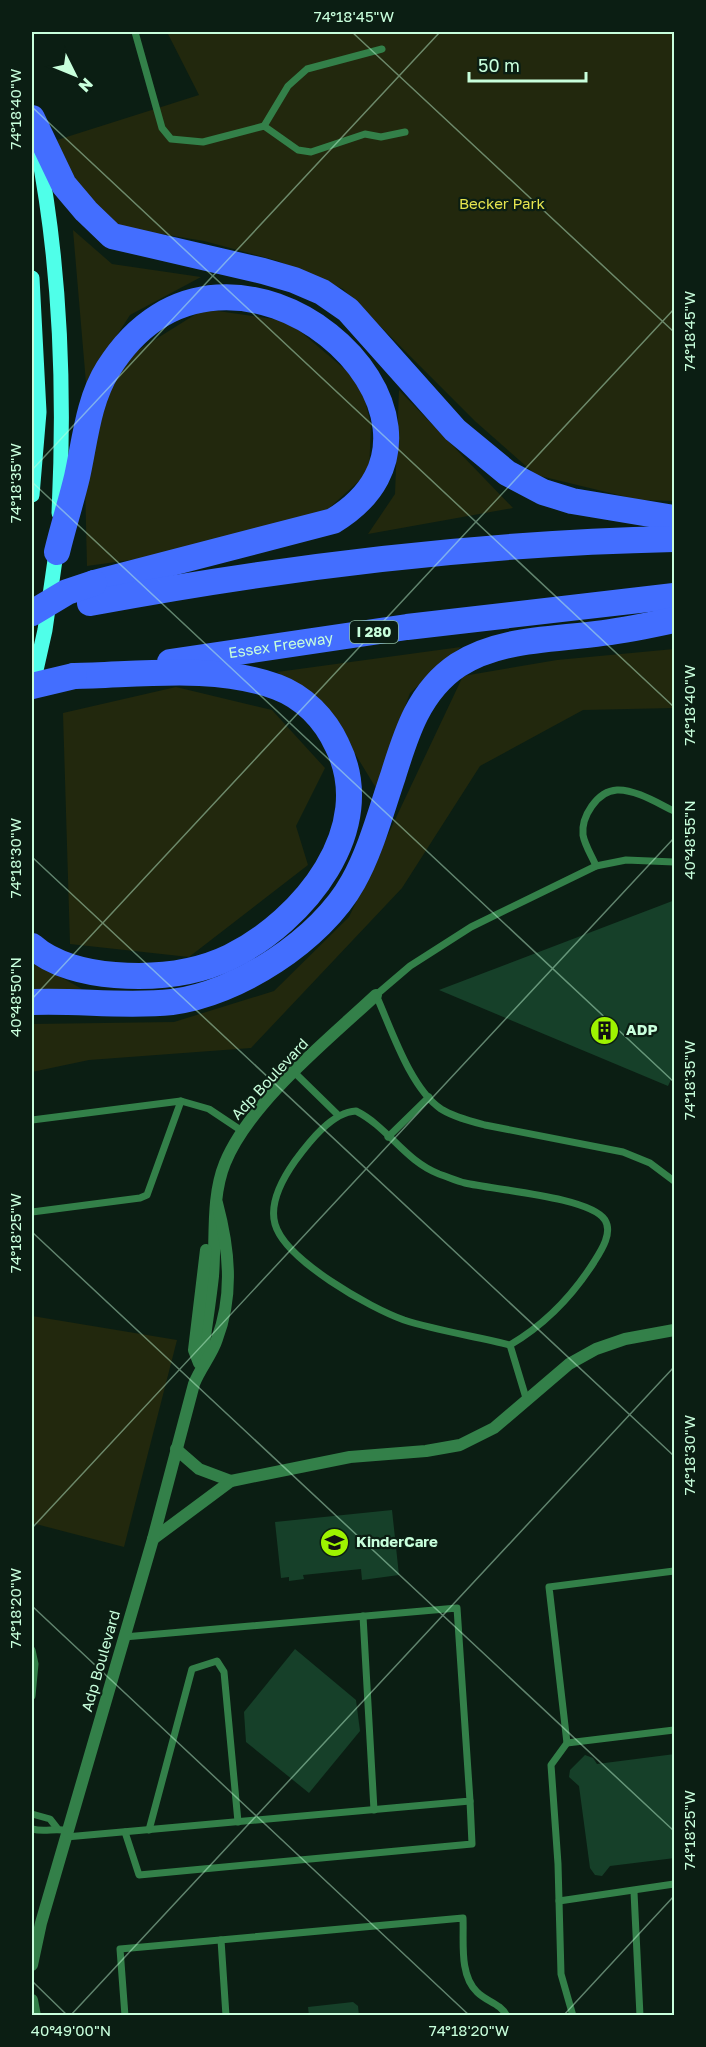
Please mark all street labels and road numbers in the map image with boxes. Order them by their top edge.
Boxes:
road number: I 280 [350,621,398,643]
street label: Essex Freeway [227,628,335,661]
street label: Adp Boulevard [227,1034,312,1123]
street label: Adp Boulevard [77,1608,123,1713]

